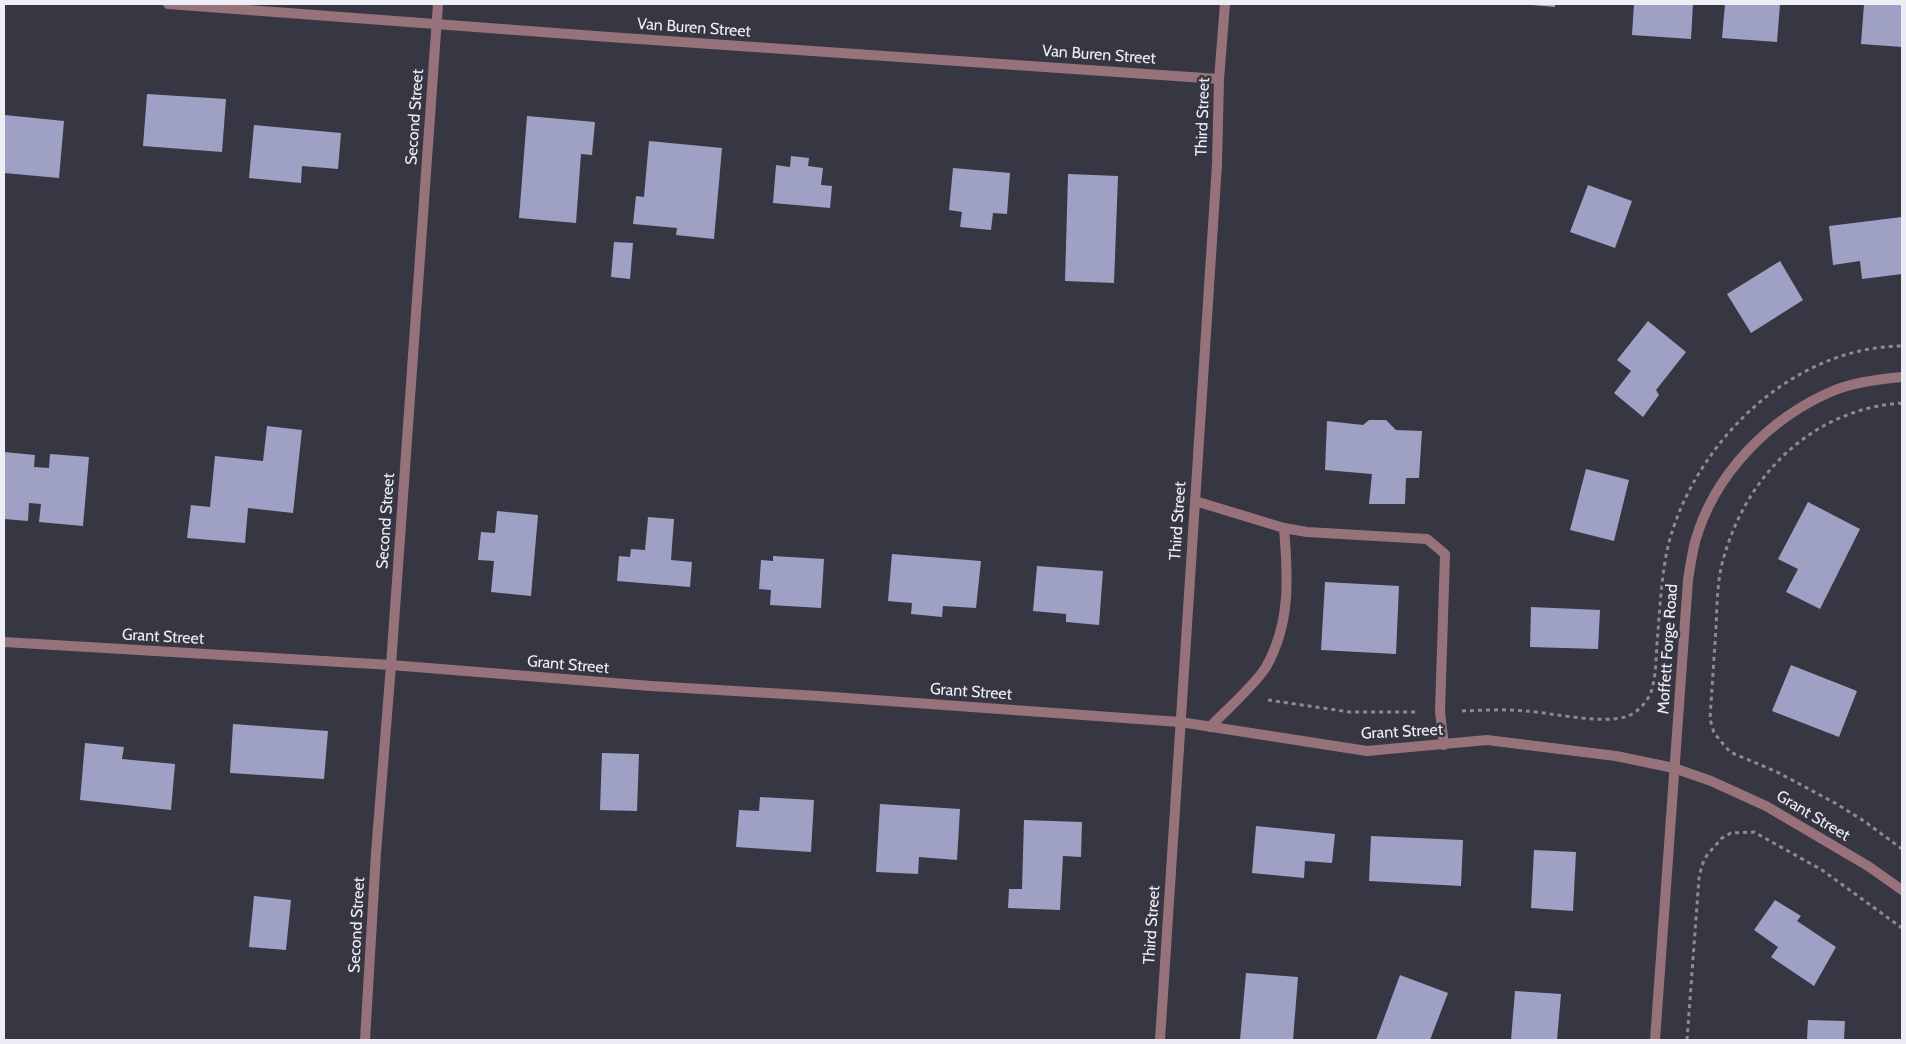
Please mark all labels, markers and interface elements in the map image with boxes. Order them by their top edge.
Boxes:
street label: Van Buren Street [637,14,751,42]
street label: Van Buren Street [1042,41,1156,69]
street label: Second Street [402,68,428,166]
street label: Third Street [1192,77,1214,157]
street label: Second Street [373,472,399,570]
street label: Third Street [1166,481,1190,561]
street label: Moffett Forge Road [1654,583,1682,715]
street label: Grant Street [121,625,205,649]
street label: Grant Street [526,652,610,678]
street label: Grant Street [929,680,1013,704]
street label: Grant Street [1360,720,1444,744]
street label: Grant Street [1773,787,1853,845]
street label: Second Street [345,877,369,973]
street label: Third Street [1140,885,1164,965]

